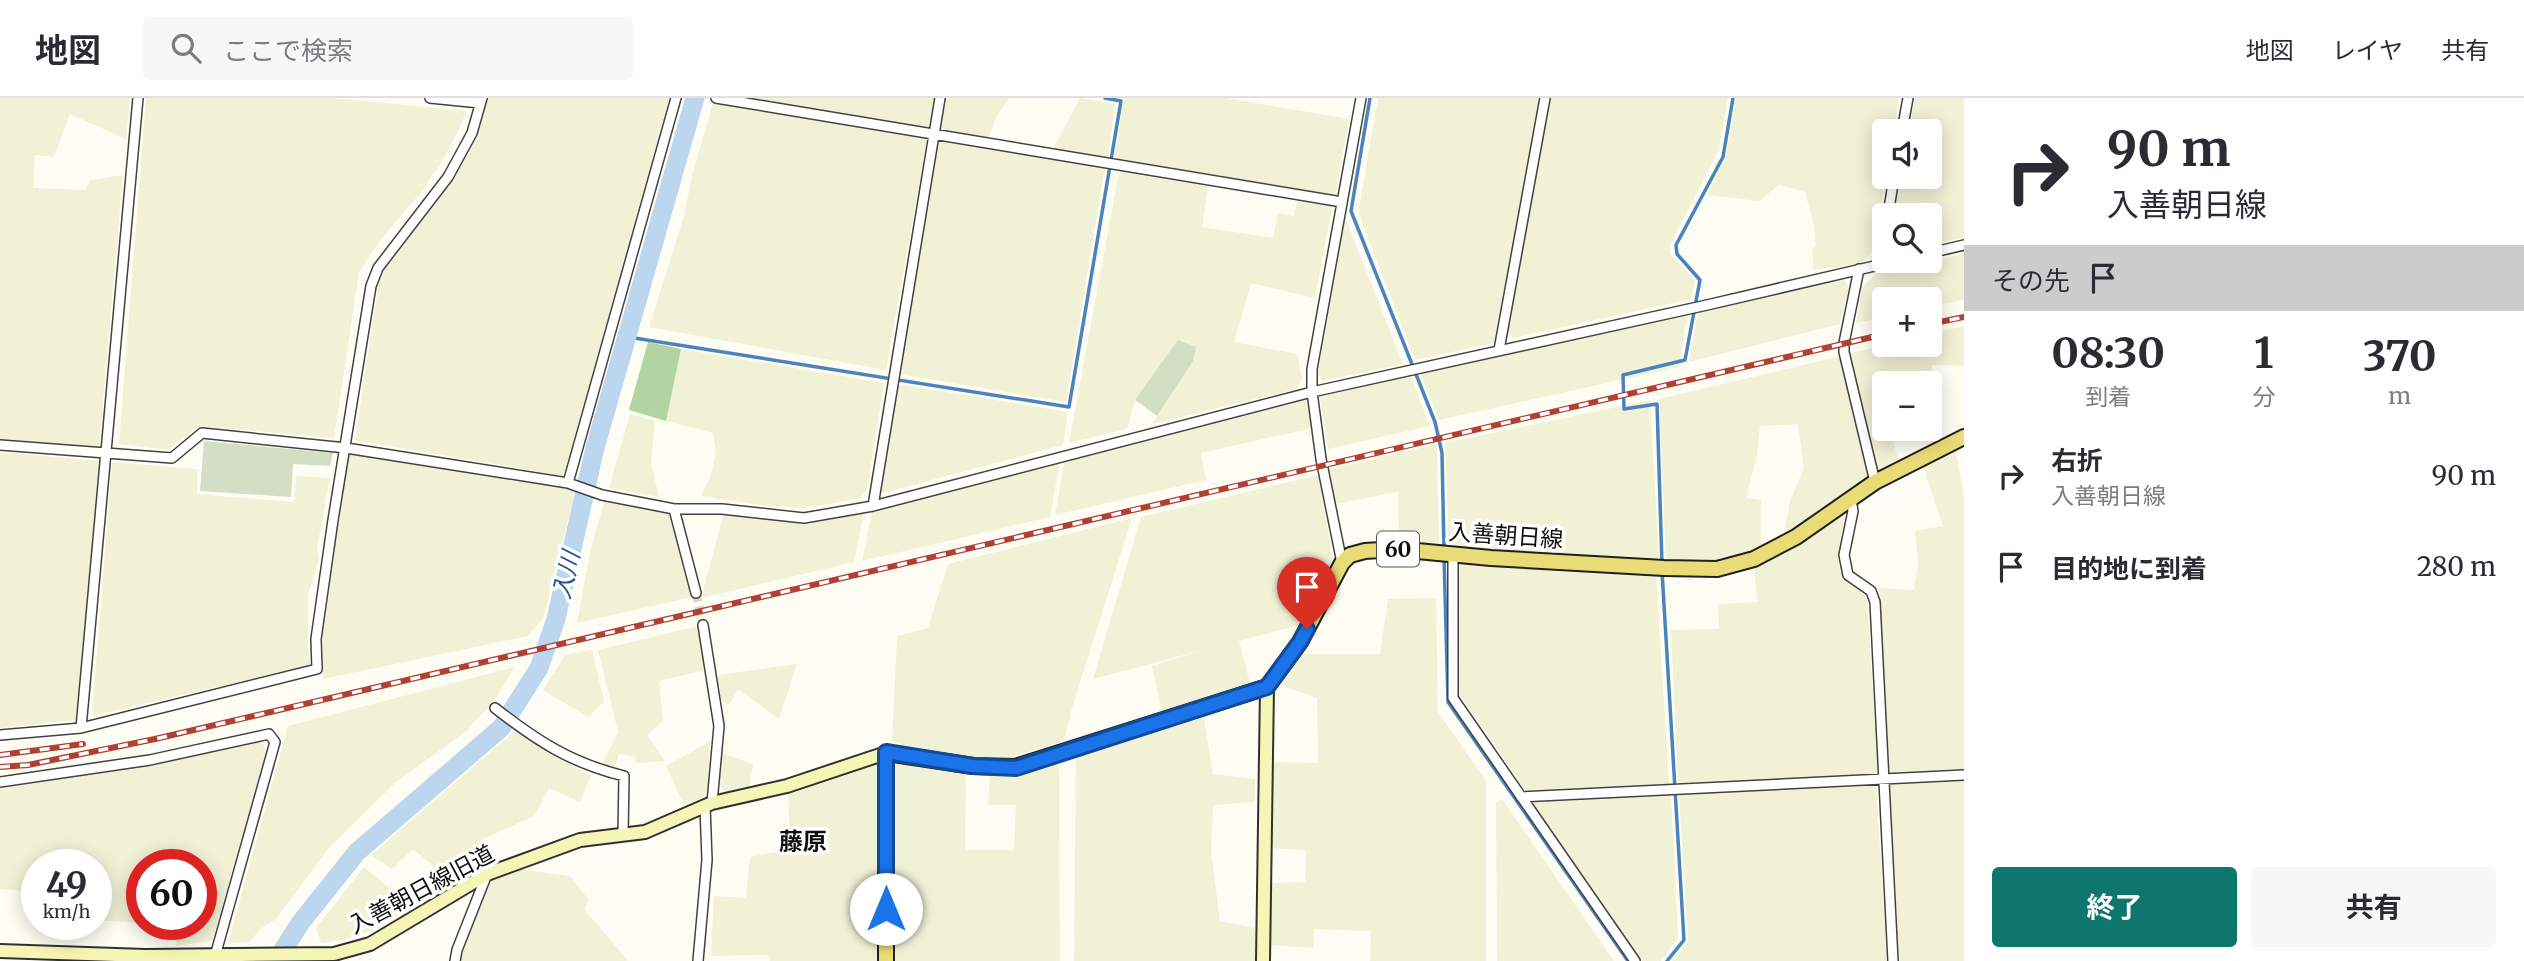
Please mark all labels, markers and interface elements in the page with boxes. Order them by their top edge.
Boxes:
search box [143,17,633,80]
icon: search [167,29,205,67]
text: 地図 [35,30,101,71]
text: ここで検索 [223,34,353,67]
text: 地図 [2246,35,2294,66]
text: レイヤ [2332,35,2403,66]
text: 共有 [2441,35,2489,66]
text: 90 m [2107,118,2231,179]
map controls [1872,119,1942,441]
button: sound [1872,119,1942,189]
icon: right [1992,126,2083,217]
text: 入善朝日線 [2107,185,2267,225]
button: search [1872,203,1942,273]
icon: arrive [2084,259,2122,297]
text: その先 [1992,264,2070,297]
button: + [1872,287,1942,357]
text: 08:30 [2051,327,2165,379]
text: 1 [2254,327,2274,379]
text: 370 [2363,330,2437,382]
button: − [1872,371,1942,441]
text: m [2388,381,2411,410]
text: 到着 [2085,382,2131,411]
text: 分 [2252,382,2275,411]
text: 右折 [2051,444,2103,477]
icon: right [1992,457,2030,495]
text: 90 m [2432,459,2496,492]
text: 入善朝日線 [2051,481,2166,510]
street label: 入善朝日線 [1448,517,1564,553]
road number: 60 [1377,532,1419,566]
water label: 入川 [545,545,587,602]
icon: arrive [1992,548,2030,586]
text: 280 m [2417,550,2496,583]
text: 目的地に到着 [2051,552,2207,585]
pin [1277,557,1337,629]
icon: arrive [1288,568,1326,606]
district label: 藤原 [779,826,827,857]
street label: 入善朝日線旧道 [343,838,499,940]
speed limit sign: 60 [126,849,217,940]
text: 49 [46,863,87,907]
button: 終了 [1992,867,2237,947]
button: 共有 [2251,867,2496,947]
position arrow [849,872,923,946]
text: km/h [43,900,90,923]

